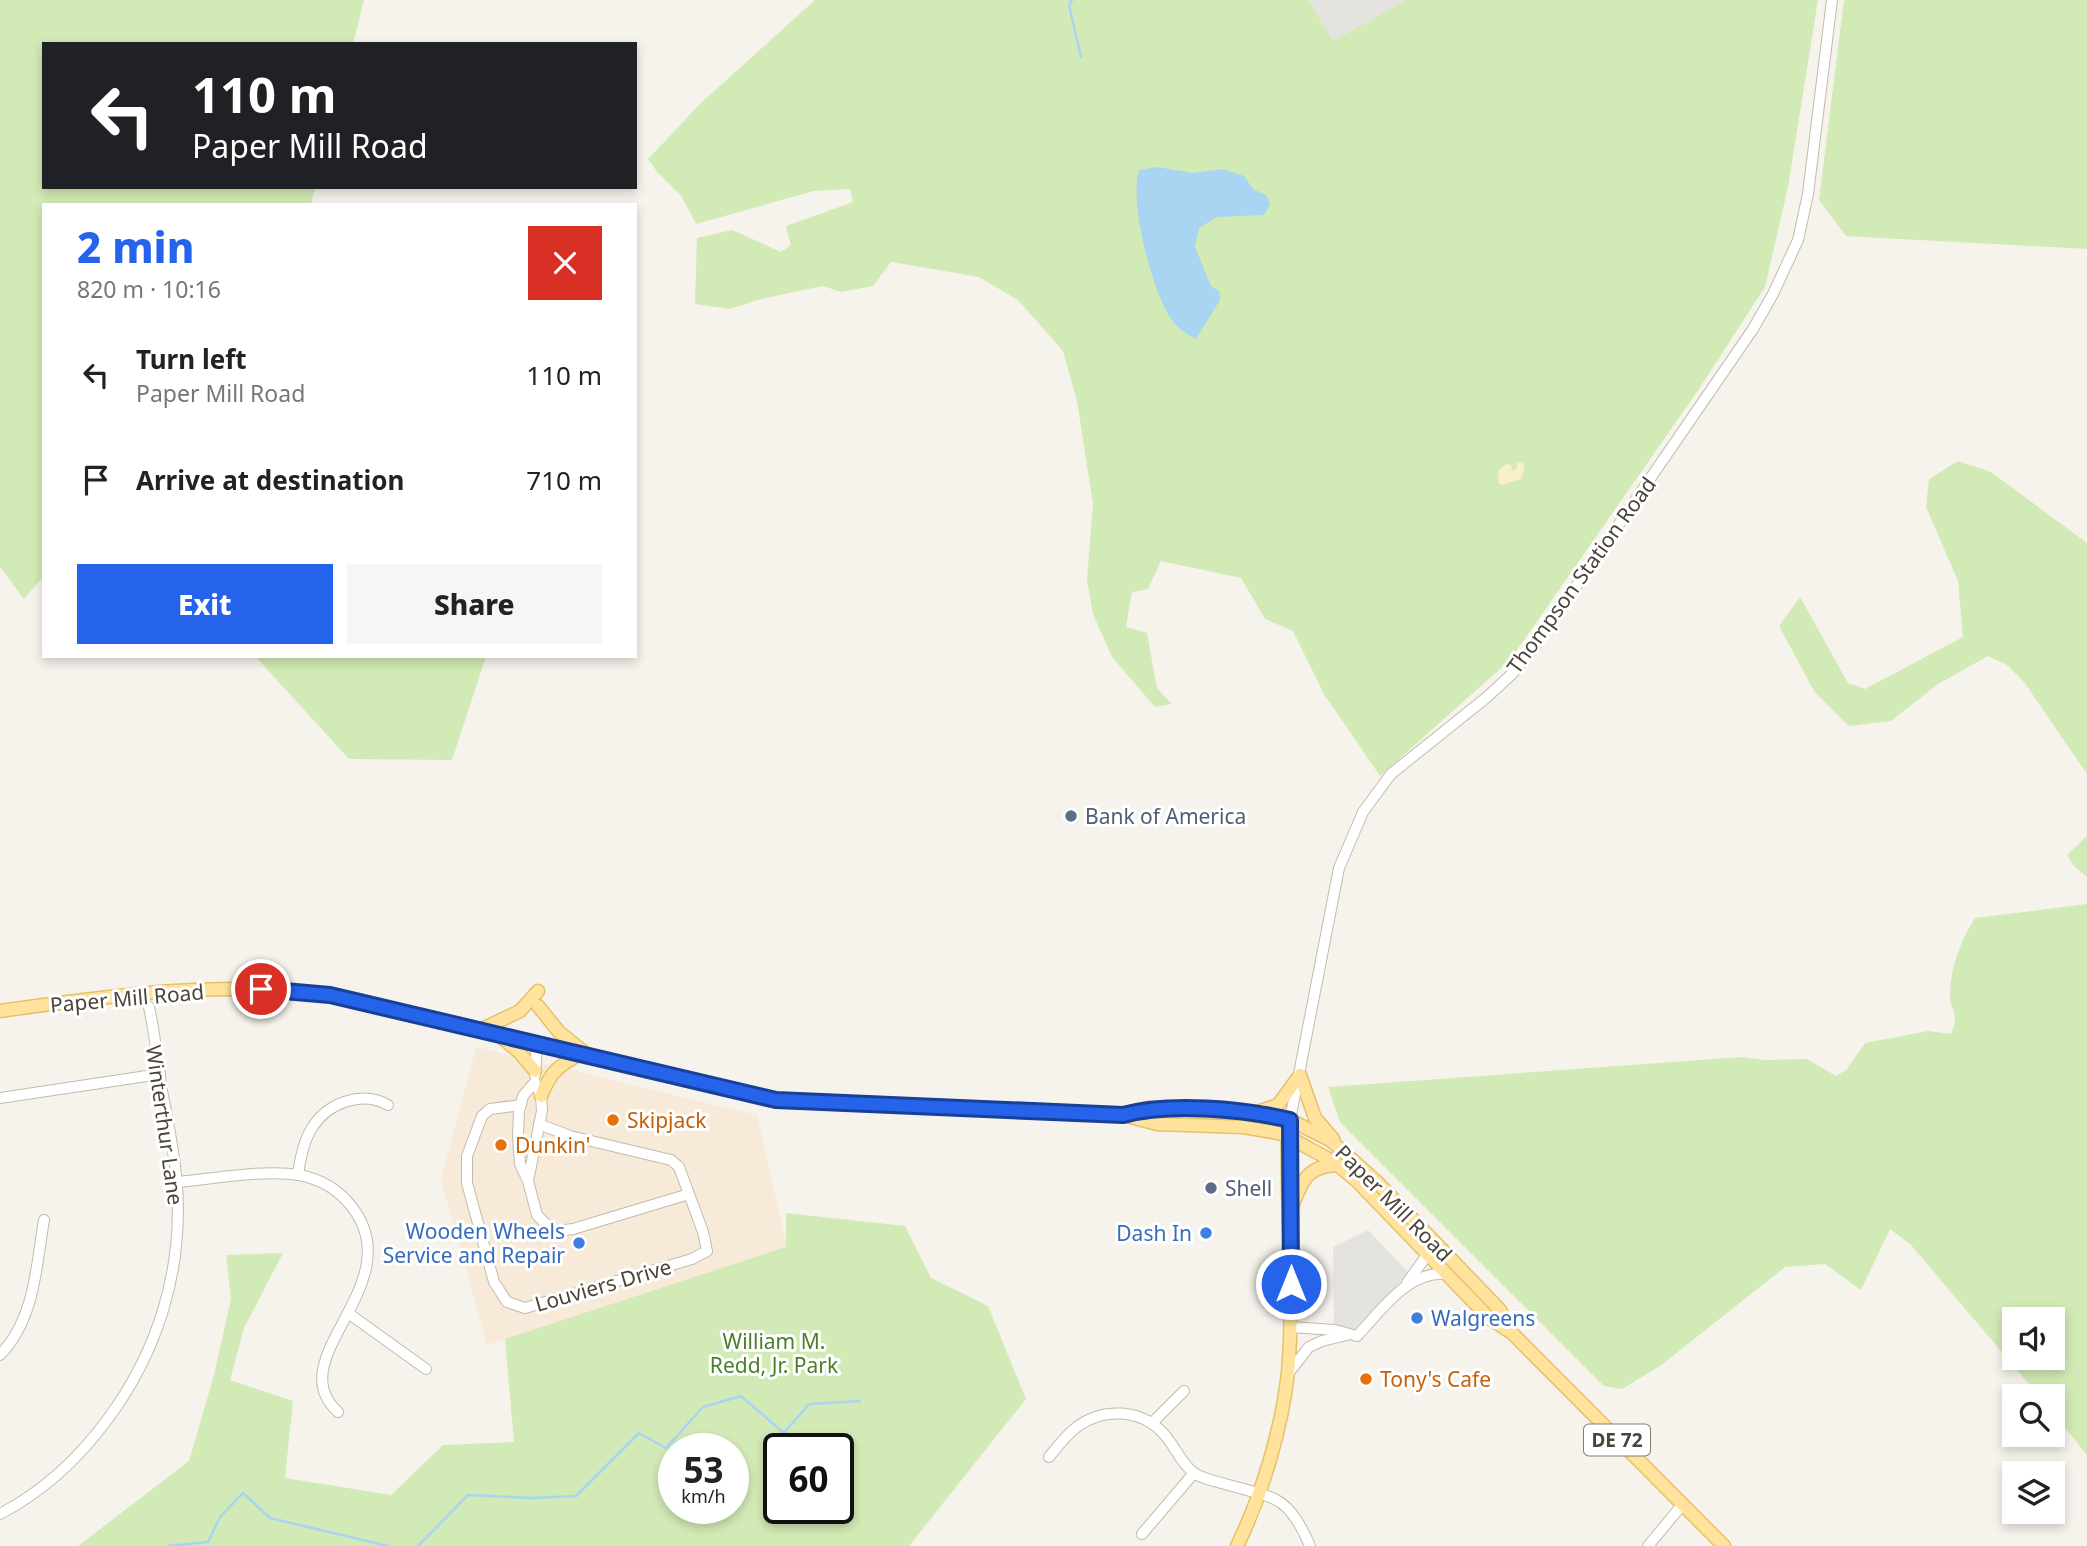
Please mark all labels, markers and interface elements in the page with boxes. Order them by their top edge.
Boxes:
text: 110 m [192,61,337,127]
icon: left [77,70,168,161]
text: Paper Mill Road [192,124,428,167]
text: 2 min [77,218,194,275]
button: close [528,226,602,300]
text: 820 m · 10:16 [77,273,221,305]
text: Turn left [136,341,247,377]
icon: left [77,356,115,394]
text: 110 m [526,357,602,393]
text: Paper Mill Road [136,377,305,409]
icon: arrive [77,461,115,499]
text: Arrive at destination [136,462,405,498]
text: 710 m [526,462,602,498]
street label: Thompson Station Road [1500,471,1662,679]
button: Exit [77,564,333,644]
button: Share [347,564,602,644]
place label: Bank of America [1085,802,1246,830]
marker: Bank of America [1063,808,1079,824]
pin [231,959,291,1019]
icon: arrive [242,970,280,1008]
street label: Paper Mill Road [49,977,205,1019]
street label: Winterthur Lane [140,1043,190,1207]
place label: Skipjack [627,1106,707,1134]
marker: Skipjack [605,1112,621,1128]
place label: Dunkin' [515,1131,590,1159]
marker: Dunkin' [493,1137,509,1153]
street label: Paper Mill Road [1329,1138,1459,1268]
place label: Shell [1225,1174,1272,1202]
marker: Shell [1203,1180,1219,1196]
place label: Wooden Wheels Service and Repair [383,1217,565,1269]
place label: Dash In [1116,1219,1192,1247]
marker: Dash In [1198,1225,1214,1241]
marker: Wooden Wheels Service and Repair [571,1235,587,1251]
position arrow [1254,1247,1328,1321]
street label: Louviers Drive [531,1252,675,1318]
place label: Walgreens [1431,1304,1535,1332]
map controls [2002,1307,2065,1524]
button: sound [2002,1307,2065,1370]
marker: Walgreens [1409,1310,1425,1326]
park label: William M. Redd, Jr. Park [710,1327,839,1379]
place label: Tony's Cafe [1380,1365,1491,1393]
marker: Tony's Cafe [1358,1371,1374,1387]
button: search [2002,1384,2065,1447]
road number: DE 72 [1584,1424,1650,1456]
speed limit sign: 60 [763,1433,854,1524]
text: 53 [683,1446,724,1493]
button: layers [2002,1461,2065,1524]
text: km/h [681,1484,726,1508]

